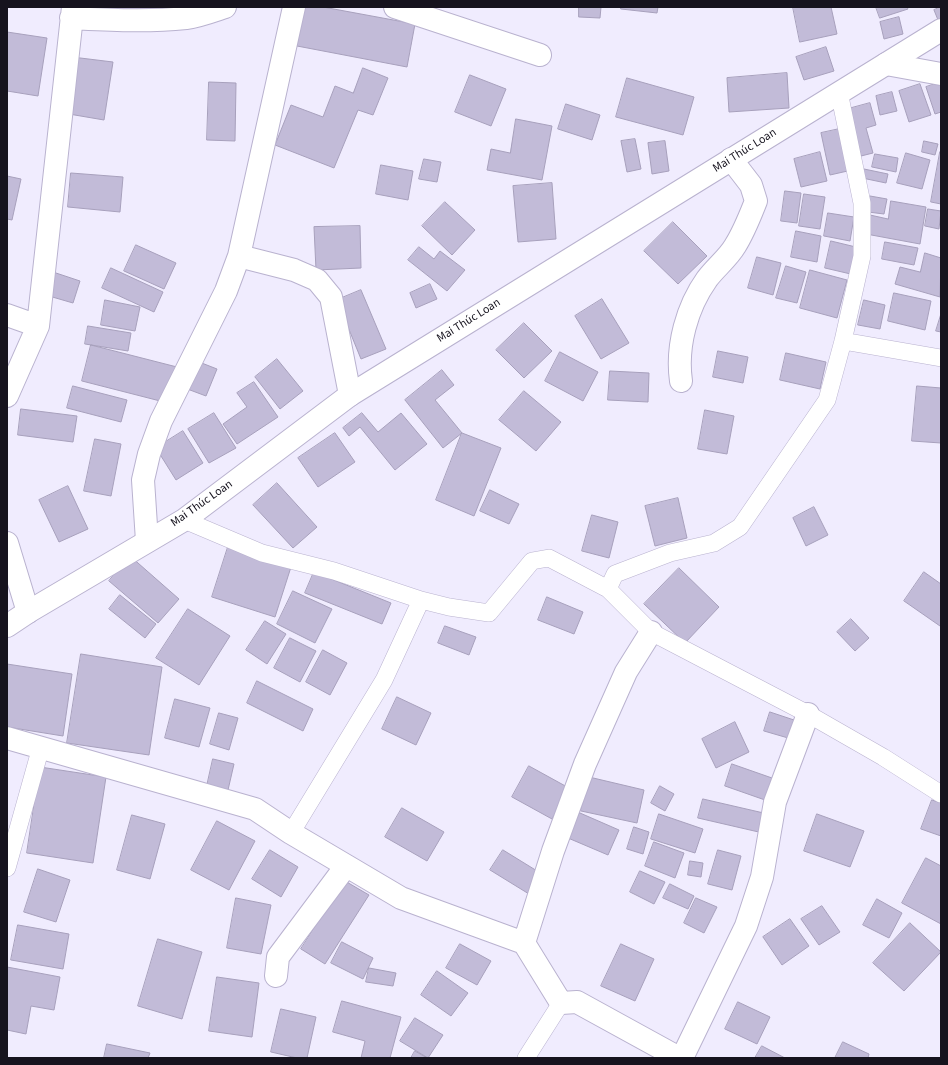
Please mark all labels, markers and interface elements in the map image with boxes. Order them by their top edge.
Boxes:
street label: Mai Thúc Loan [711,126,779,176]
street label: Mai Thúc Loan [435,296,503,346]
street label: Mai Thúc Loan [168,477,236,531]

